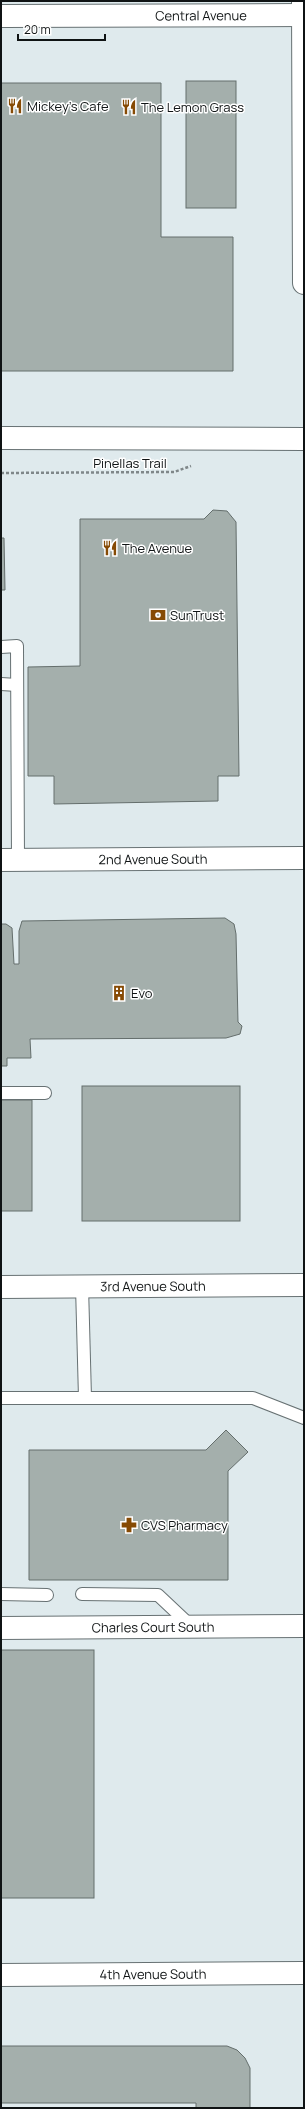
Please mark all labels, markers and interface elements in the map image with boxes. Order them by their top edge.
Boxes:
street label: Central Avenue [155,6,247,24]
scale bar [18,16,105,42]
text: 20 m [24,21,51,38]
restaurant icon: Mickey's Cafe [6,97,24,115]
place label: Mickey's Cafe [27,97,109,115]
restaurant icon: The Lemon Grass [120,98,138,116]
place label: The Lemon Grass [141,98,244,116]
street label: Pinellas Trail [93,454,167,472]
restaurant icon: The Avenue [101,539,119,557]
place label: The Avenue [122,539,193,557]
bank icon: SunTrust [149,606,167,624]
place label: SunTrust [170,606,224,624]
street label: 2nd Avenue South [98,850,208,868]
building icon: Evo [110,984,128,1002]
place label: Evo [131,984,153,1002]
street label: 3rd Avenue South [100,1277,206,1295]
pharmacy icon: CVS Pharmacy [120,1516,138,1534]
place label: CVS Pharmacy [141,1516,228,1534]
street label: Charles Court South [92,1618,214,1636]
street label: 4th Avenue South [100,1965,206,1983]

